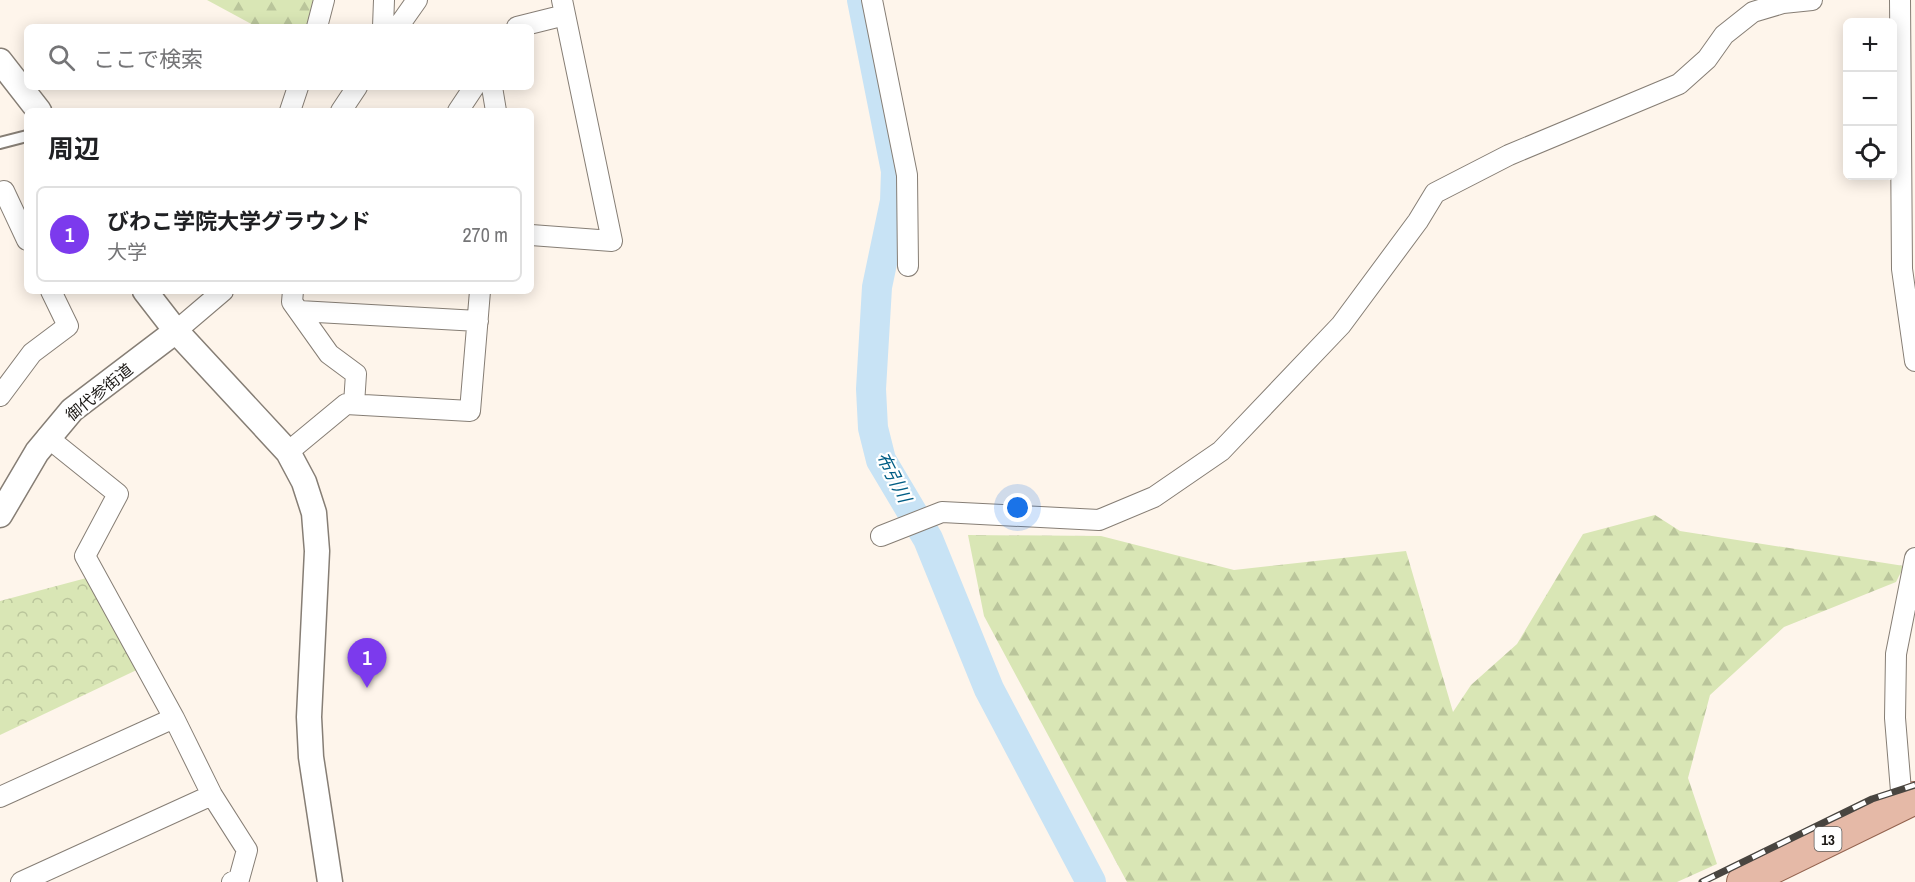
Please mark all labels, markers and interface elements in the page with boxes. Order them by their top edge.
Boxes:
map controls [1843,18,1897,180]
button: + [1843,18,1897,72]
search box [24,24,534,90]
icon: search [45,41,78,74]
text: ここで検索 [93,44,203,74]
button: − [1843,72,1897,126]
button: locate [1843,126,1897,180]
text: 周辺 [48,131,100,166]
text: びわこ学院大学グラウンド [107,206,371,236]
text: 1 [65,221,74,248]
text: 270 m [462,221,508,248]
text: 大学 [107,238,147,265]
street label: 御代参街道 [61,358,137,426]
water label: 布引川 [871,447,918,509]
your location [1003,493,1032,522]
pin: 1 [348,638,386,688]
road number: 13 [1814,827,1842,851]

